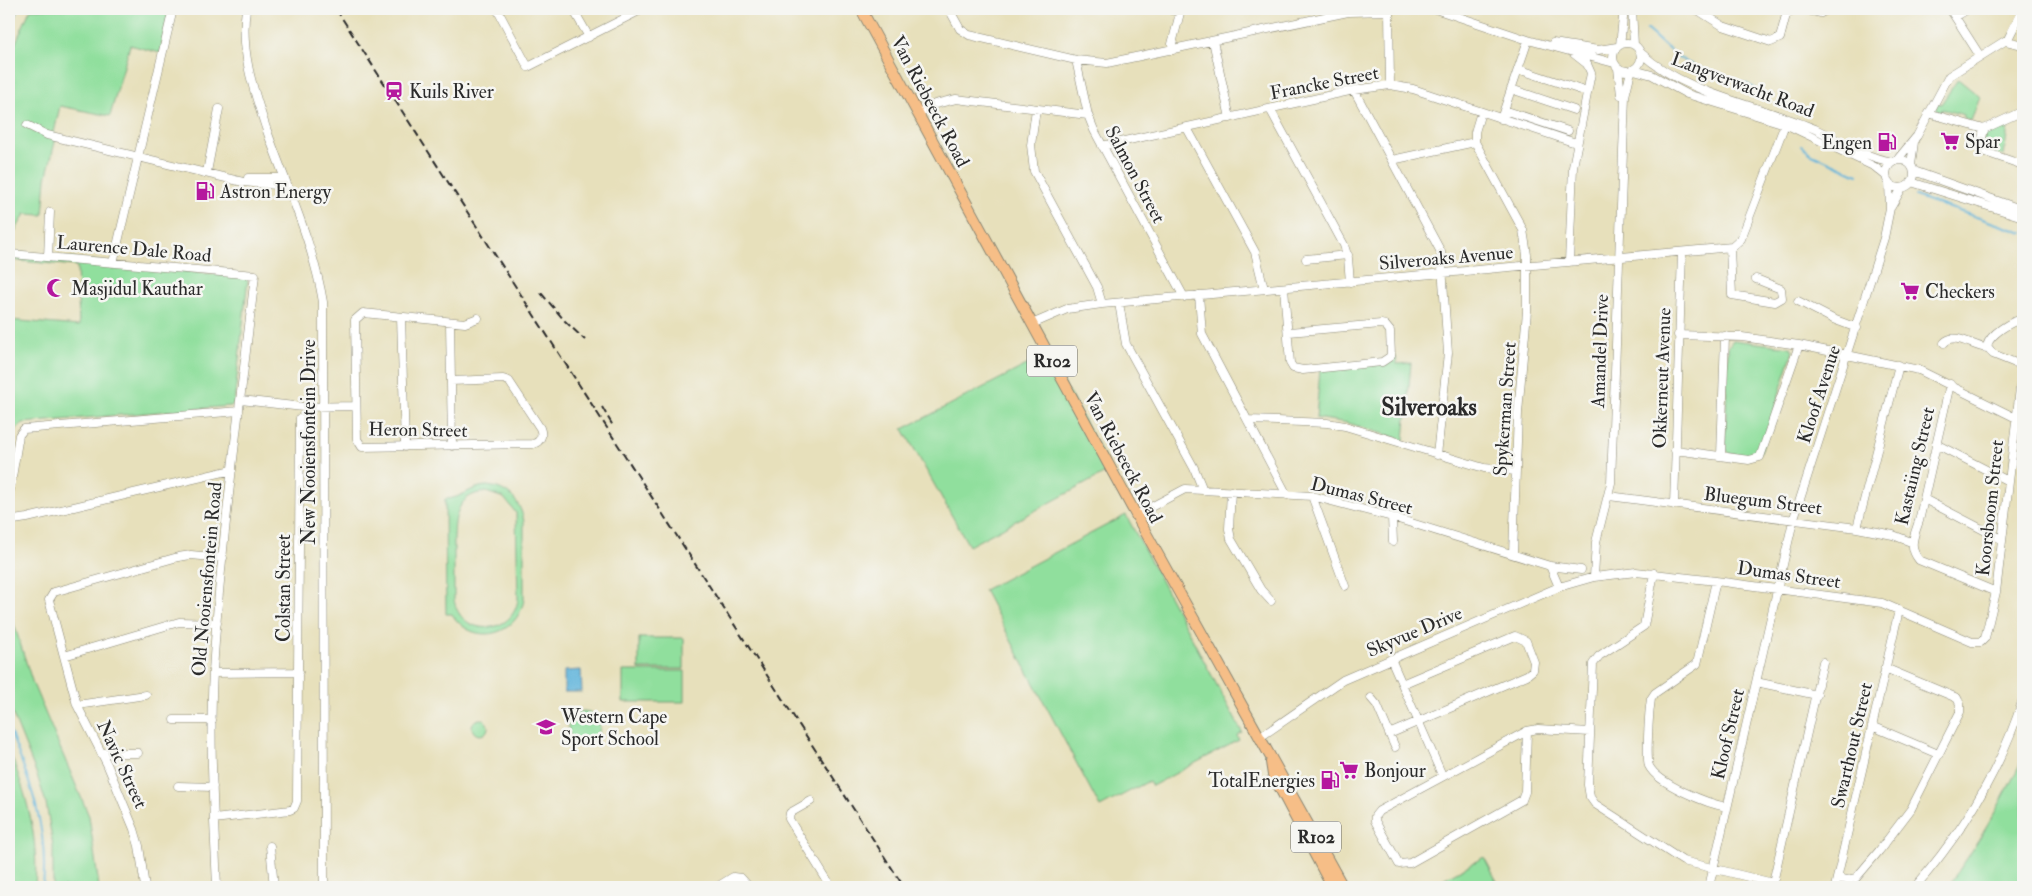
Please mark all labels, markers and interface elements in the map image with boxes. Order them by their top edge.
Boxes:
street label: Van Riebeeck Road [885,32,975,172]
street label: Langverwacht Road [1668,47,1818,123]
street label: Francke Street [1268,61,1381,105]
station icon: Kuils River [383,80,405,102]
place label: Kuils River [409,80,494,104]
street label: Salmon Street [1099,122,1171,227]
supermarket icon: Spar [1939,130,1961,152]
place label: Spar [1965,130,2000,155]
place label: Engen [1821,131,1872,155]
fuel station icon: Engen [1876,131,1898,153]
fuel station icon: Astron Energy [194,180,216,202]
place label: Astron Energy [219,180,332,204]
street label: Laurence Dale Road [55,230,213,268]
street label: Silveroaks Avenue [1378,240,1514,276]
mosque icon: Masjidul Kauthar [45,277,67,299]
place label: Masjidul Kauthar [71,277,203,301]
supermarket icon: Checkers [1899,280,1921,302]
place label: Checkers [1925,280,1995,304]
street label: Amandel Drive [1586,294,1614,409]
street label: Okkerneut Avenue [1648,307,1676,449]
street label: New Nooiensfontein Drive [297,339,321,545]
street label: Spykerman Street [1488,341,1523,477]
street label: Kloof Avenue [1792,342,1846,446]
road number: R102 [1027,346,1077,376]
street label: Van Riebeeck Road [1078,388,1168,528]
district label: Silveroaks [1381,392,1477,423]
street label: Kastaiing Street [1890,405,1940,528]
street label: Heron Street [368,417,468,443]
street label: Koorsboom Street [1971,439,2009,577]
street label: Dumas Street [1308,472,1415,520]
street label: Old Nooiensfontein Road [187,480,228,677]
street label: Bluegum Street [1702,482,1823,520]
street label: Colstan Street [272,534,296,642]
street label: Dumas Street [1736,556,1842,594]
street label: Skyvue Drive [1363,601,1466,663]
street label: Swarthout Street [1826,680,1878,810]
street label: Kloof Street [1706,687,1750,782]
place label: Western Cape Sport School [560,705,667,752]
street label: Navic Street [91,716,153,812]
school or university icon: Western Cape Sport School [535,716,557,738]
supermarket icon: Bonjour [1338,759,1360,781]
place label: Bonjour [1364,759,1426,783]
place label: TotalEnergies [1208,769,1315,793]
fuel station icon: TotalEnergies [1319,769,1341,791]
road number: R102 [1291,822,1341,852]

